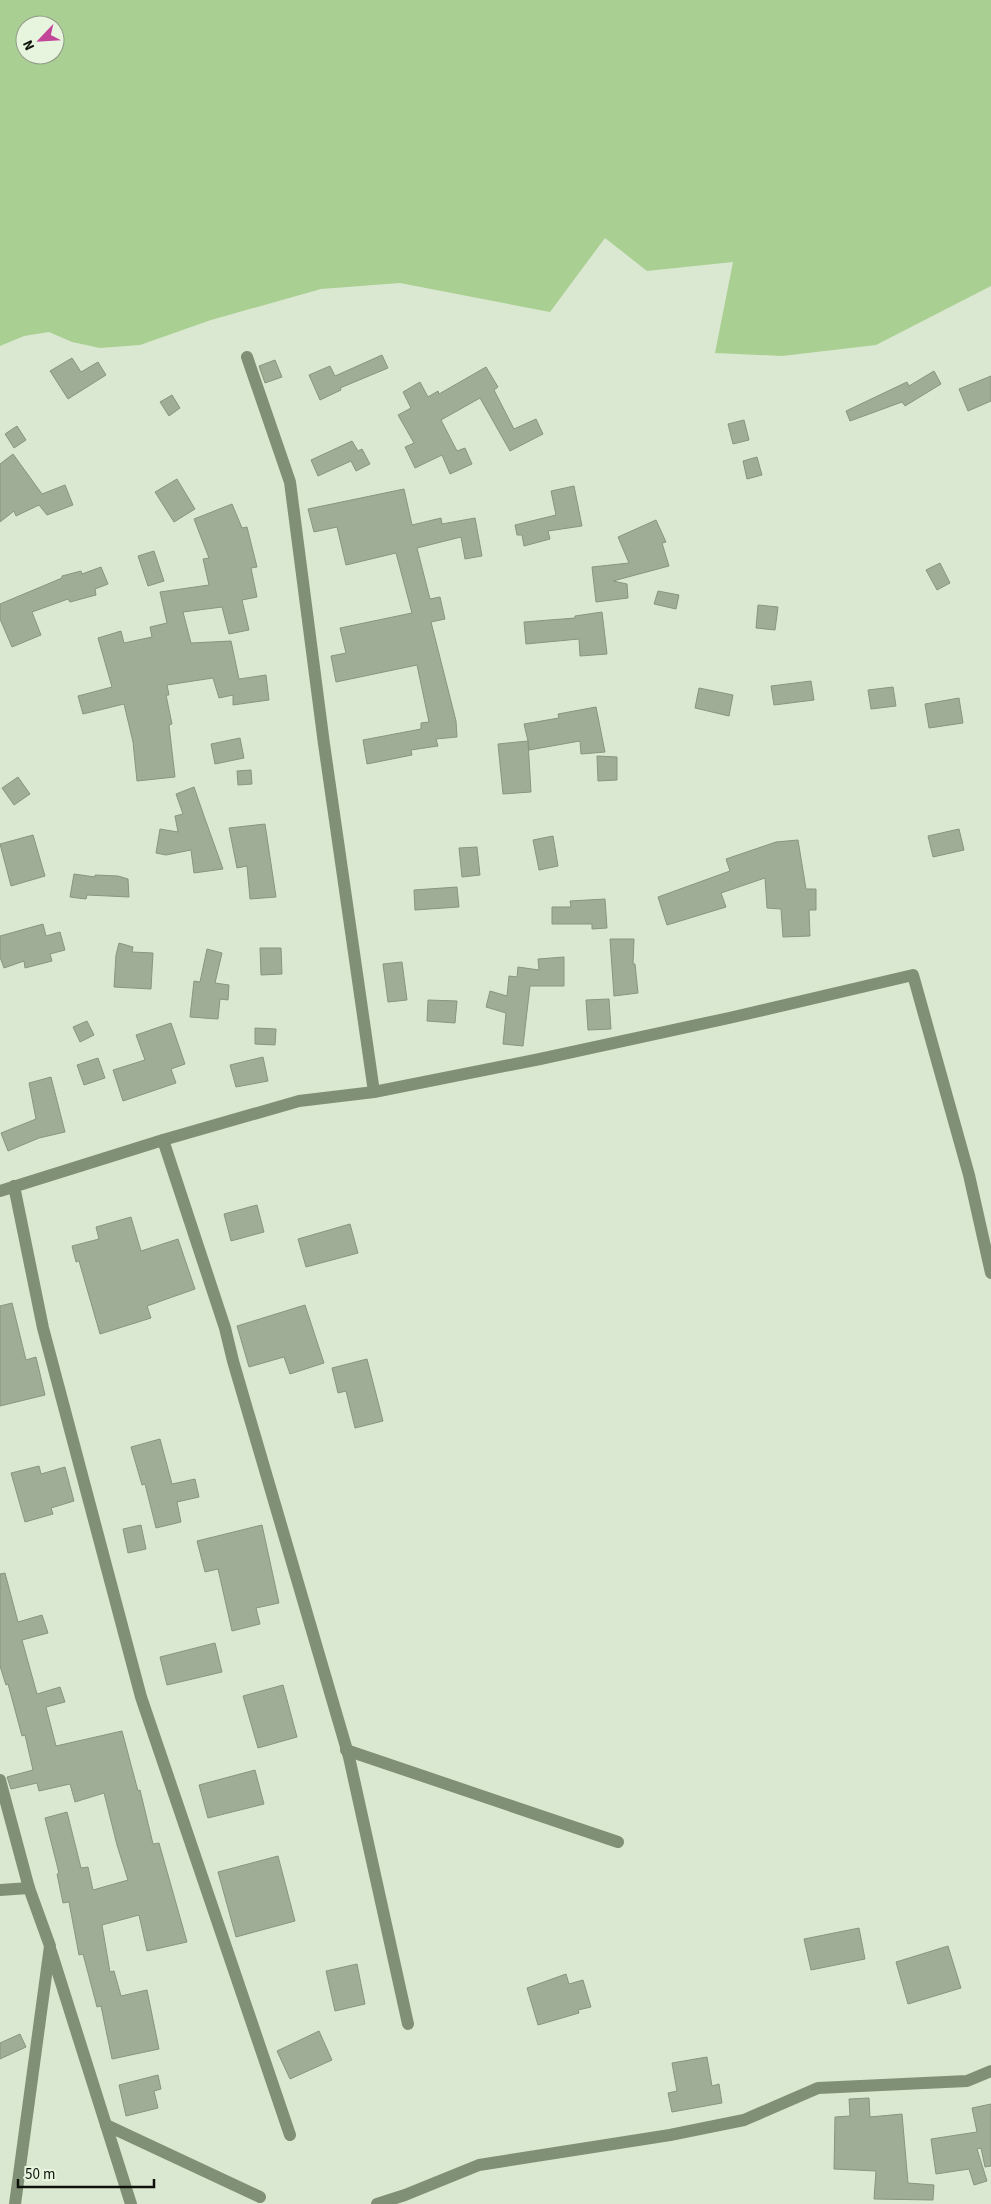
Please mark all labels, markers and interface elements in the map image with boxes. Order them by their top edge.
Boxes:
north arrow [15,15,65,65]
text: N [18,37,40,54]
scale bar [18,2156,154,2188]
text: 50 m [25,2164,55,2185]

